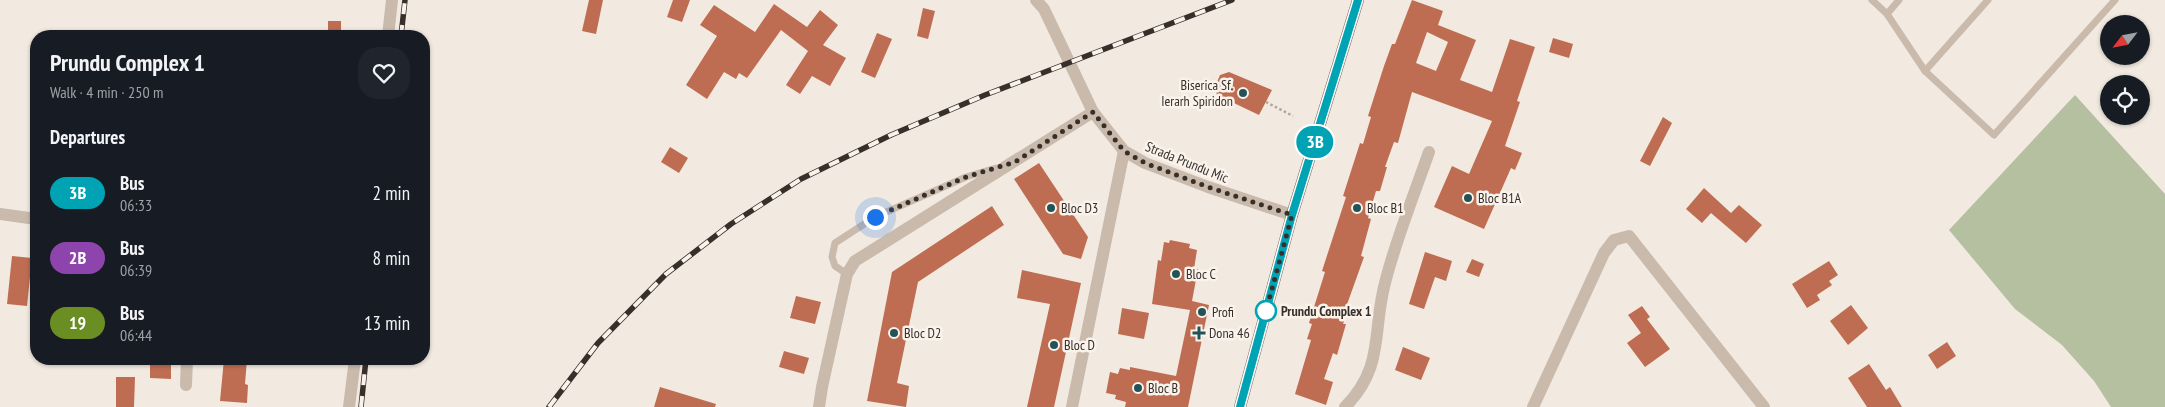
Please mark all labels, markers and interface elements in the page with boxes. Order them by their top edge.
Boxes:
north arrow [2100,15,2150,65]
map controls [2100,15,2150,125]
text: Prundu Complex 1 [50,47,205,78]
button: heart [358,47,410,99]
button: locate [2100,75,2150,125]
place label: Biserica Sf. Ierarh Spiridon [1161,76,1233,110]
text: Walk · 4 min · 250 m [50,82,163,102]
marker: Biserica Sf. Ierarh Spiridon [1237,87,1249,99]
text: Departures [50,125,125,149]
line badge: 3B [1292,126,1338,158]
text: 3B [1306,130,1324,153]
street label: Strada Prundu Mic [1143,137,1231,187]
text: Bus [120,171,144,195]
text: 3B [69,181,86,204]
text: 2 min [373,181,410,205]
place label: Bloc B1A [1478,189,1521,207]
marker: Bloc B1A [1462,192,1474,204]
text: 06:33 [120,195,152,215]
place label: Bloc D3 [1061,199,1098,217]
place label: Bloc B1 [1367,199,1403,217]
marker: Bloc D3 [1045,202,1057,214]
marker: Bloc B1 [1351,202,1363,214]
your location [863,205,888,230]
text: Bus [120,236,144,260]
text: 2B [69,246,86,269]
text: 8 min [373,246,410,270]
text: 06:39 [120,260,152,280]
place label: Bloc C [1186,265,1217,283]
marker: Bloc C [1170,268,1182,280]
marker: Prundu Complex 1 [1255,300,1277,322]
text: Bus [120,301,144,325]
place label: Prundu Complex 1 [1281,302,1371,320]
place label: Profi [1212,303,1234,321]
marker: Profi [1196,306,1208,318]
text: 19 [69,311,86,334]
text: 13 min [364,311,410,335]
place label: Bloc D2 [904,324,941,342]
place label: Dona 46 [1209,324,1250,342]
text: 06:44 [120,325,152,345]
marker: Bloc D2 [888,327,900,339]
marker: Dona 46 [1193,327,1205,339]
place label: Bloc D [1064,336,1095,354]
marker: Bloc D [1048,339,1060,351]
place label: Bloc B [1148,379,1178,397]
marker: Bloc B [1132,382,1144,394]

